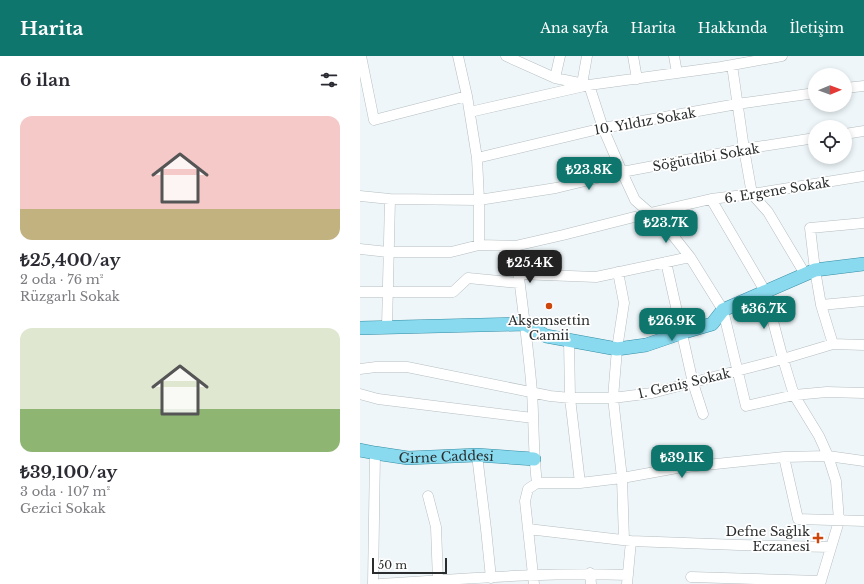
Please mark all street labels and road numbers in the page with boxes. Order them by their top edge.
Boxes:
street label: 10. Yıldız Sokak [593,104,697,139]
street label: Söğütdibi Sokak [651,140,761,175]
street label: 6. Ergene Sokak [723,174,831,207]
street label: 1. Geniş Sokak [636,365,732,402]
street label: Girne Caddesi [398,447,495,467]

